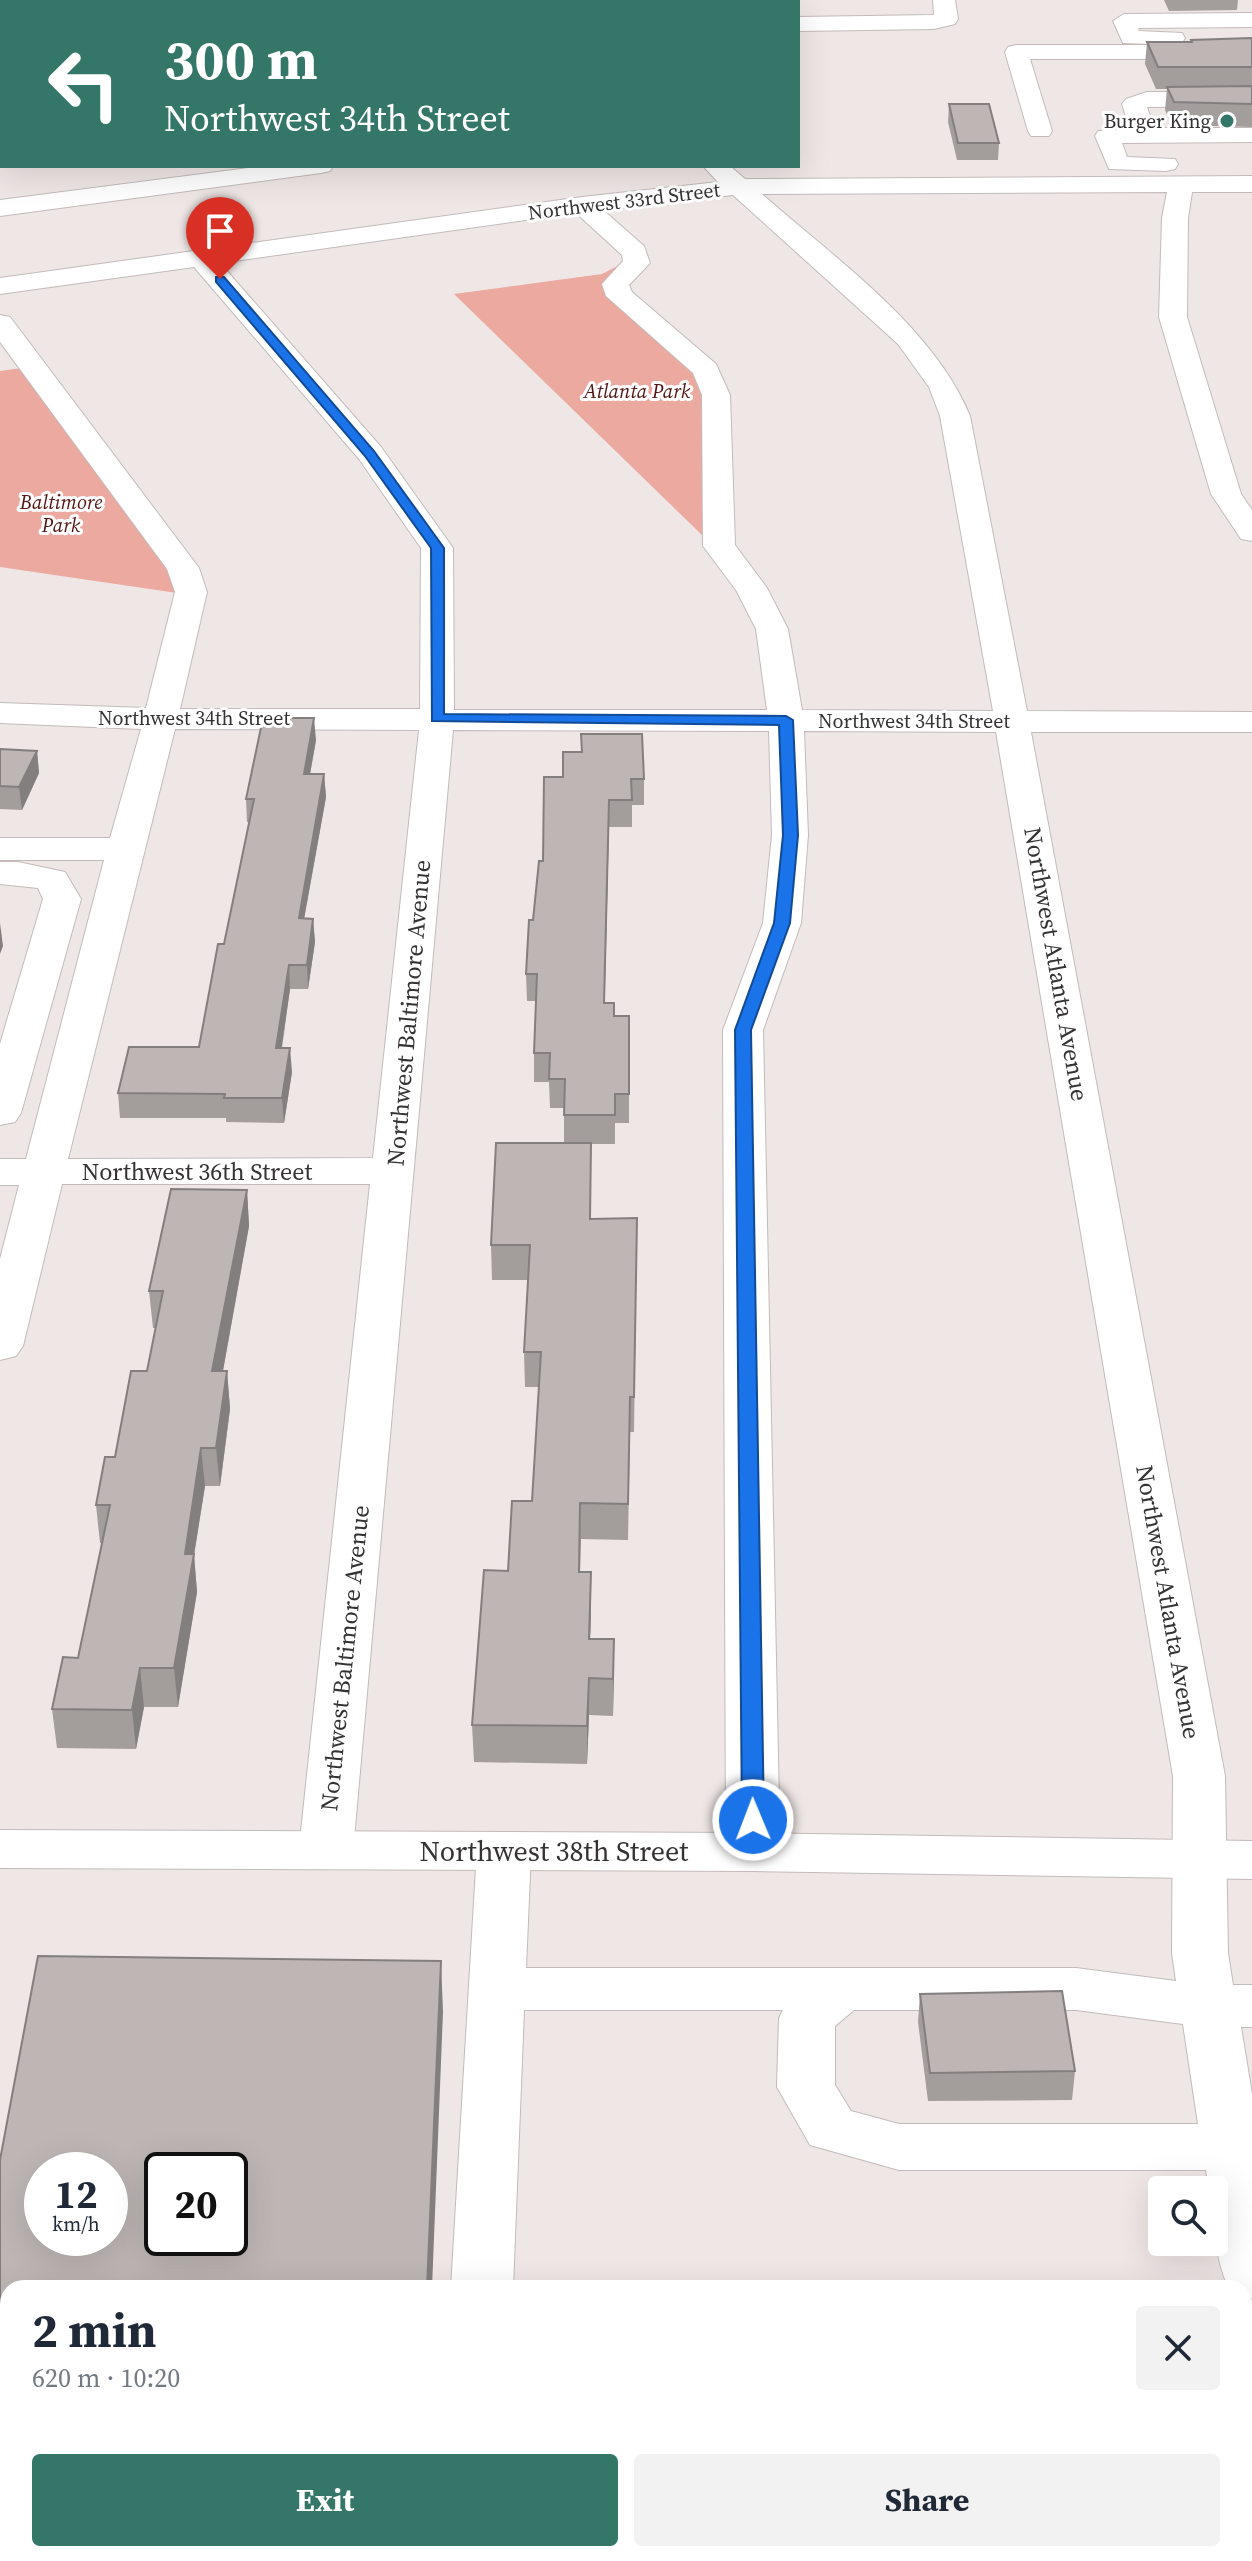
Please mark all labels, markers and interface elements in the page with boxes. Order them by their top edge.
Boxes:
text: 300 m [164,21,318,98]
icon: left [32,32,136,136]
text: Northwest 34th Street [164,94,510,143]
place label: Burger King [1104,107,1211,135]
marker: Burger King [1218,112,1236,130]
street label: Northwest 33rd Street [526,175,722,227]
pin [186,197,254,279]
icon: arrive [198,209,242,253]
park label: Atlanta Park [583,377,691,405]
park label: Baltimore Park [19,488,102,539]
street label: Northwest 34th Street [98,704,290,732]
street label: Northwest 34th Street [818,707,1010,735]
street label: Northwest Atlanta Avenue [1016,824,1097,1103]
street label: Northwest Baltimore Avenue [379,858,438,1167]
street label: Northwest 36th Street [82,1155,312,1188]
street label: Northwest Atlanta Avenue [1128,1462,1209,1741]
street label: Northwest Baltimore Avenue [312,1503,377,1812]
position arrow [711,1778,795,1862]
street label: Northwest 38th Street [420,1832,689,1870]
speed limit sign: 20 [144,2152,248,2256]
text: 12 [54,2167,98,2221]
map controls [1148,2176,1228,2256]
button: search [1148,2176,1228,2256]
text: km/h [52,2210,100,2238]
text: 2 min [32,2297,157,2363]
button: close [1136,2306,1220,2390]
text: 620 m · 10:20 [32,2360,180,2396]
button: Exit [32,2454,618,2546]
button: Share [634,2454,1220,2546]

